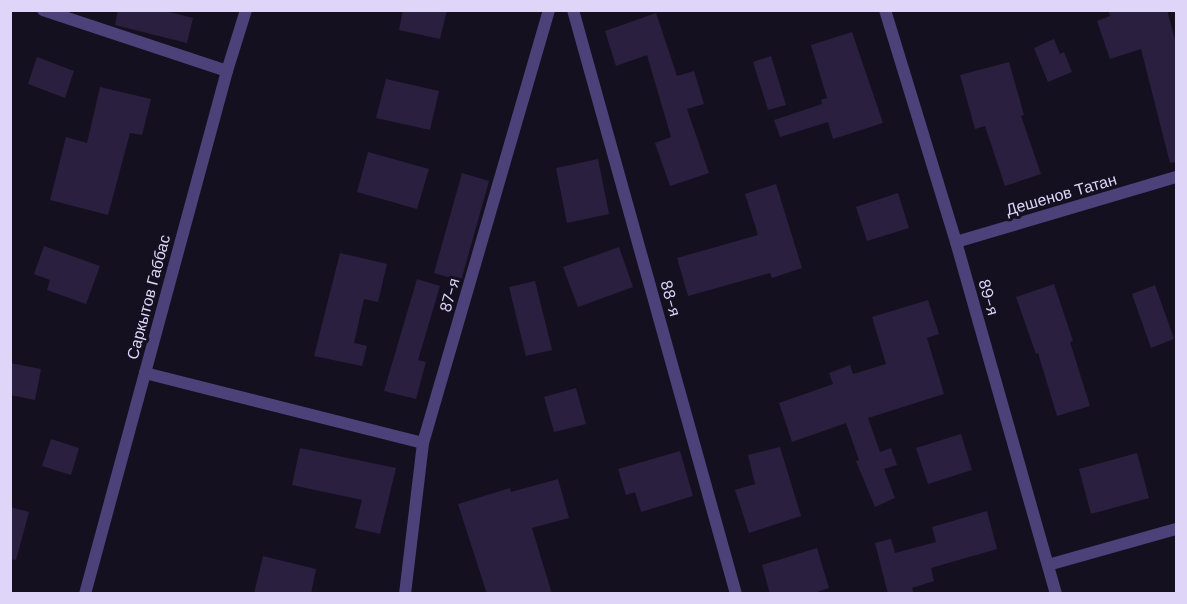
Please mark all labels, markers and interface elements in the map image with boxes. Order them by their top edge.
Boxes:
street label: Дешенов Татан [1003,169,1119,220]
street label: Саркытов Габбас [122,232,175,362]
street label: 87-я [435,276,464,315]
street label: 89-я [973,277,1004,318]
street label: 88-я [655,278,686,319]

